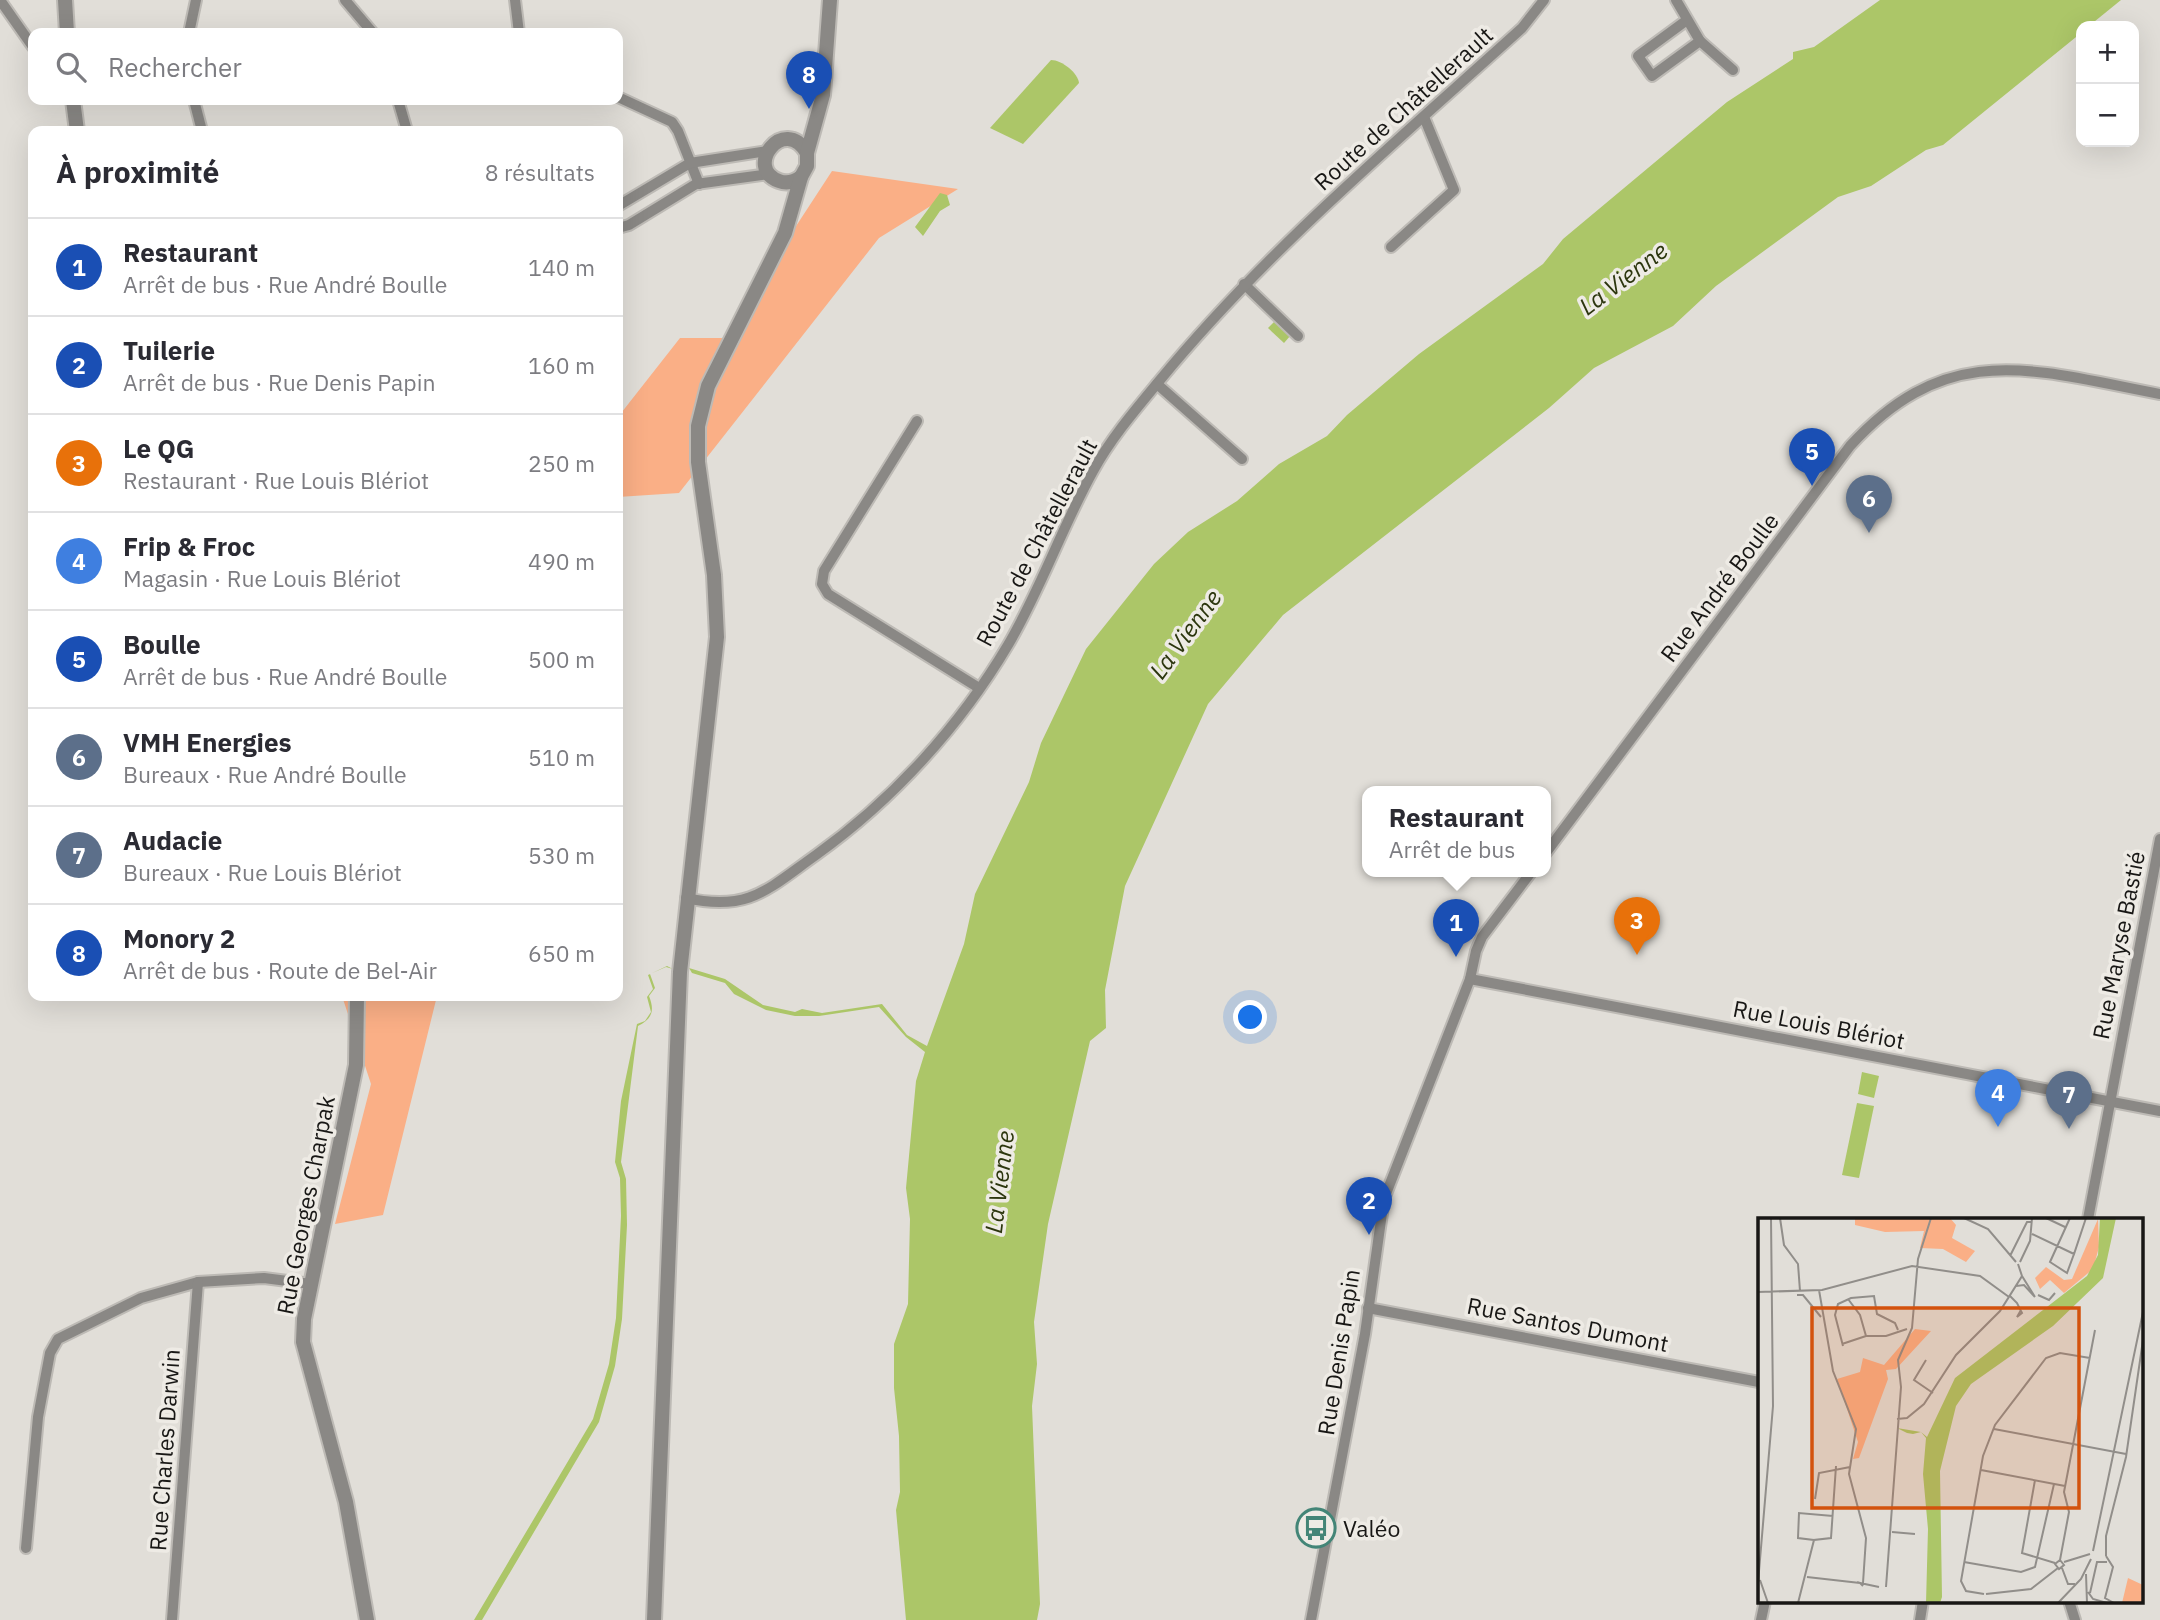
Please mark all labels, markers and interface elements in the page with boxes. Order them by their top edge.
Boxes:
street label: Route de Châtellerault [1307,20,1499,196]
map controls [2076,21,2139,147]
button: + [2076,21,2139,84]
search box [28,28,623,105]
icon: search [52,48,90,86]
text: Rechercher [108,50,242,84]
pin: 8 [786,51,832,109]
button: − [2076,84,2139,147]
text: À proximité [56,152,219,191]
text: 8 résultats [485,157,595,187]
water label: La Vienne [1572,234,1674,322]
text: Restaurant [123,235,258,269]
text: 1 [72,252,86,282]
text: 140 m [528,252,595,282]
text: Arrêt de bus · Rue André Boulle [123,269,447,299]
text: Tuilerie [123,333,215,367]
text: 2 [72,350,86,380]
text: 160 m [528,350,595,380]
text: Arrêt de bus · Rue Denis Papin [123,367,435,397]
pin: 5 [1789,428,1835,486]
text: Le QG [123,431,195,465]
street label: Route de Châtellerault [969,433,1103,651]
text: 3 [72,448,86,478]
text: 250 m [528,448,595,478]
text: Restaurant · Rue Louis Blériot [123,465,429,495]
pin: 6 [1846,475,1892,533]
street label: Rue André Boulle [1653,506,1785,668]
text: Frip & Froc [123,529,255,563]
text: 4 [72,546,86,576]
text: 490 m [528,546,595,576]
text: Magasin · Rue Louis Blériot [123,563,401,593]
water label: La Vienne [1142,583,1228,685]
text: Boulle [123,627,201,661]
text: 5 [72,644,86,674]
text: 500 m [528,644,595,674]
text: Arrêt de bus · Rue André Boulle [123,661,447,691]
text: VMH Energies [123,725,292,759]
text: 6 [72,742,86,772]
text: 510 m [528,742,595,772]
text: Bureaux · Rue André Boulle [123,759,407,789]
popup [1362,786,1551,877]
text: Restaurant [1389,800,1524,834]
text: Audacie [123,823,222,857]
text: Arrêt de bus [1389,834,1516,864]
text: 7 [72,840,86,870]
text: 530 m [528,840,595,870]
street label: Rue Maryse Bastié [2085,848,2151,1042]
text: Bureaux · Rue Louis Blériot [123,857,402,887]
pin: 3 [1614,897,1660,955]
pin: 1 [1433,899,1479,957]
text: Monory 2 [123,921,235,955]
text: 8 [72,938,86,968]
text: 650 m [528,938,595,968]
text: Arrêt de bus · Route de Bel-Air [123,955,437,985]
street label: Rue Louis Blériot [1730,993,1908,1055]
your location [1233,1000,1267,1034]
pin: 4 [1975,1069,2021,1127]
pin: 7 [2046,1071,2092,1129]
street label: Rue Georges Charpak [269,1093,341,1317]
water label: La Vienne [977,1129,1021,1235]
pin: 2 [1346,1177,1392,1235]
inset map [1758,1218,2142,1602]
street label: Rue Denis Papin [1310,1267,1366,1437]
street label: Rue Santos Dumont [1465,1290,1671,1358]
street label: Rue Charles Darwin [142,1348,186,1552]
bus stop icon: Valéo [1295,1507,1337,1549]
place label: Valéo [1343,1513,1400,1543]

